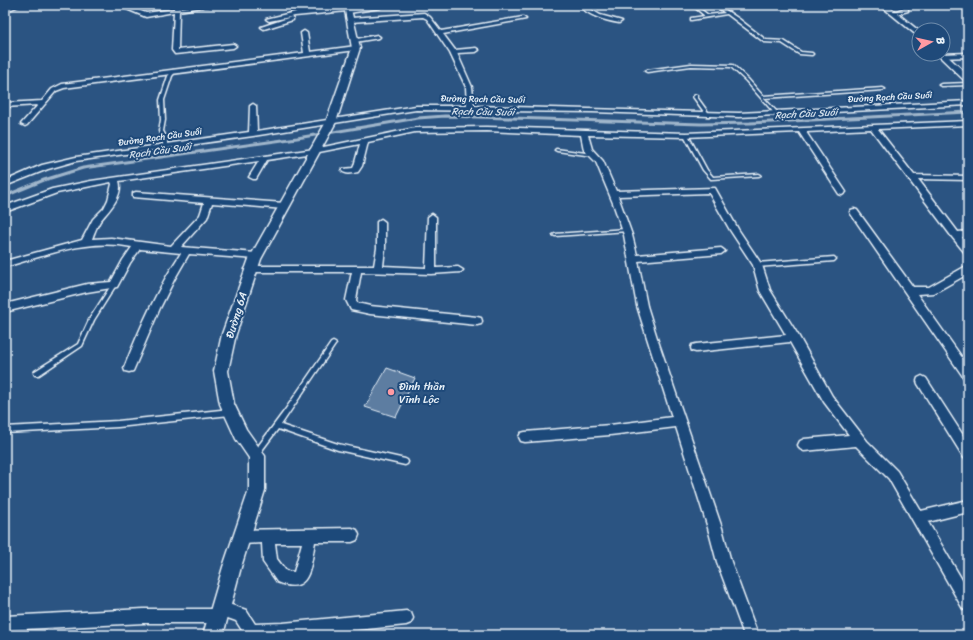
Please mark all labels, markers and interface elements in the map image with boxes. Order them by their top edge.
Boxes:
north arrow [911,22,951,62]
text: B [931,36,950,45]
street label: Đường Rạch Cầu Suối [847,87,933,107]
street label: Đường Rạch Cầu Suối [441,90,526,108]
water label: Rạch Cầu Suối [452,102,517,122]
water label: Rạch Cầu Suối [774,103,840,125]
street label: Đường Rạch Cầu Suối [117,123,203,151]
water label: Rạch Cầu Suối [128,137,195,164]
street label: Đường 6A [220,290,253,341]
place label: Đình thần Vĩnh Lộc [399,377,445,409]
marker: Đình thần Vĩnh Lộc [386,387,396,397]

